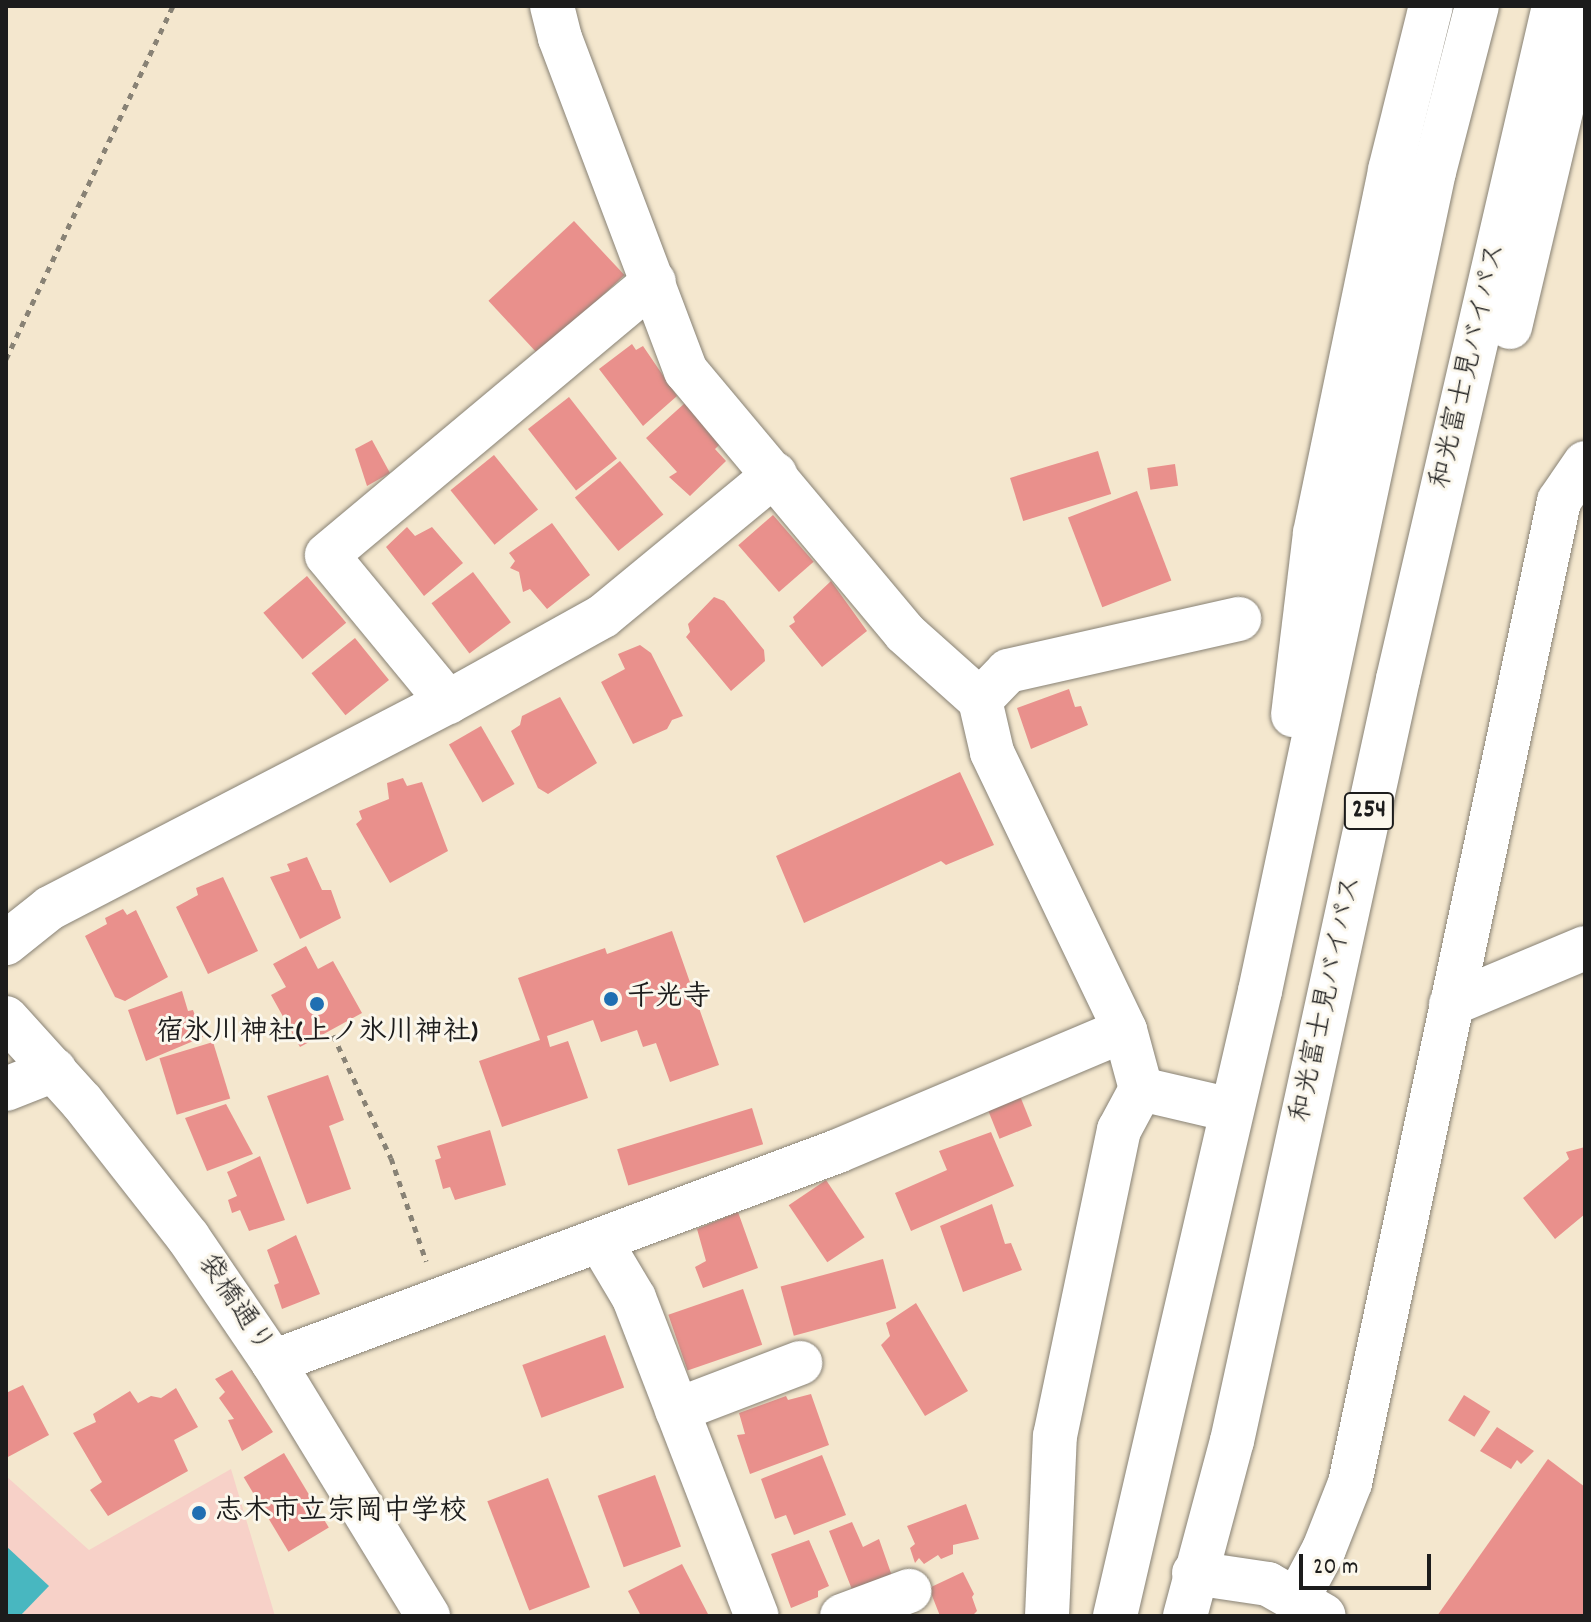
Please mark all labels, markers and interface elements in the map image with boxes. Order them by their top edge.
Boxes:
street label: 和光富士見バイパス [1425,239,1515,493]
road number: 254 [1343,789,1395,833]
street label: 和光富士見バイパス [1285,872,1371,1126]
place label: 千光寺 [627,982,711,1016]
marker: 千光寺 [602,990,620,1008]
marker: 宿氷川神社(上ノ氷川神社) [308,995,326,1013]
place label: 宿氷川神社(上ノ氷川神社) [156,1017,478,1051]
street label: 袋橋通り [189,1249,279,1361]
place label: 志木市立宗岡中学校 [215,1496,467,1530]
marker: 志木市立宗岡中学校 [190,1504,208,1522]
scale bar [1303,1538,1435,1588]
text: 20 m [1313,1551,1359,1585]

